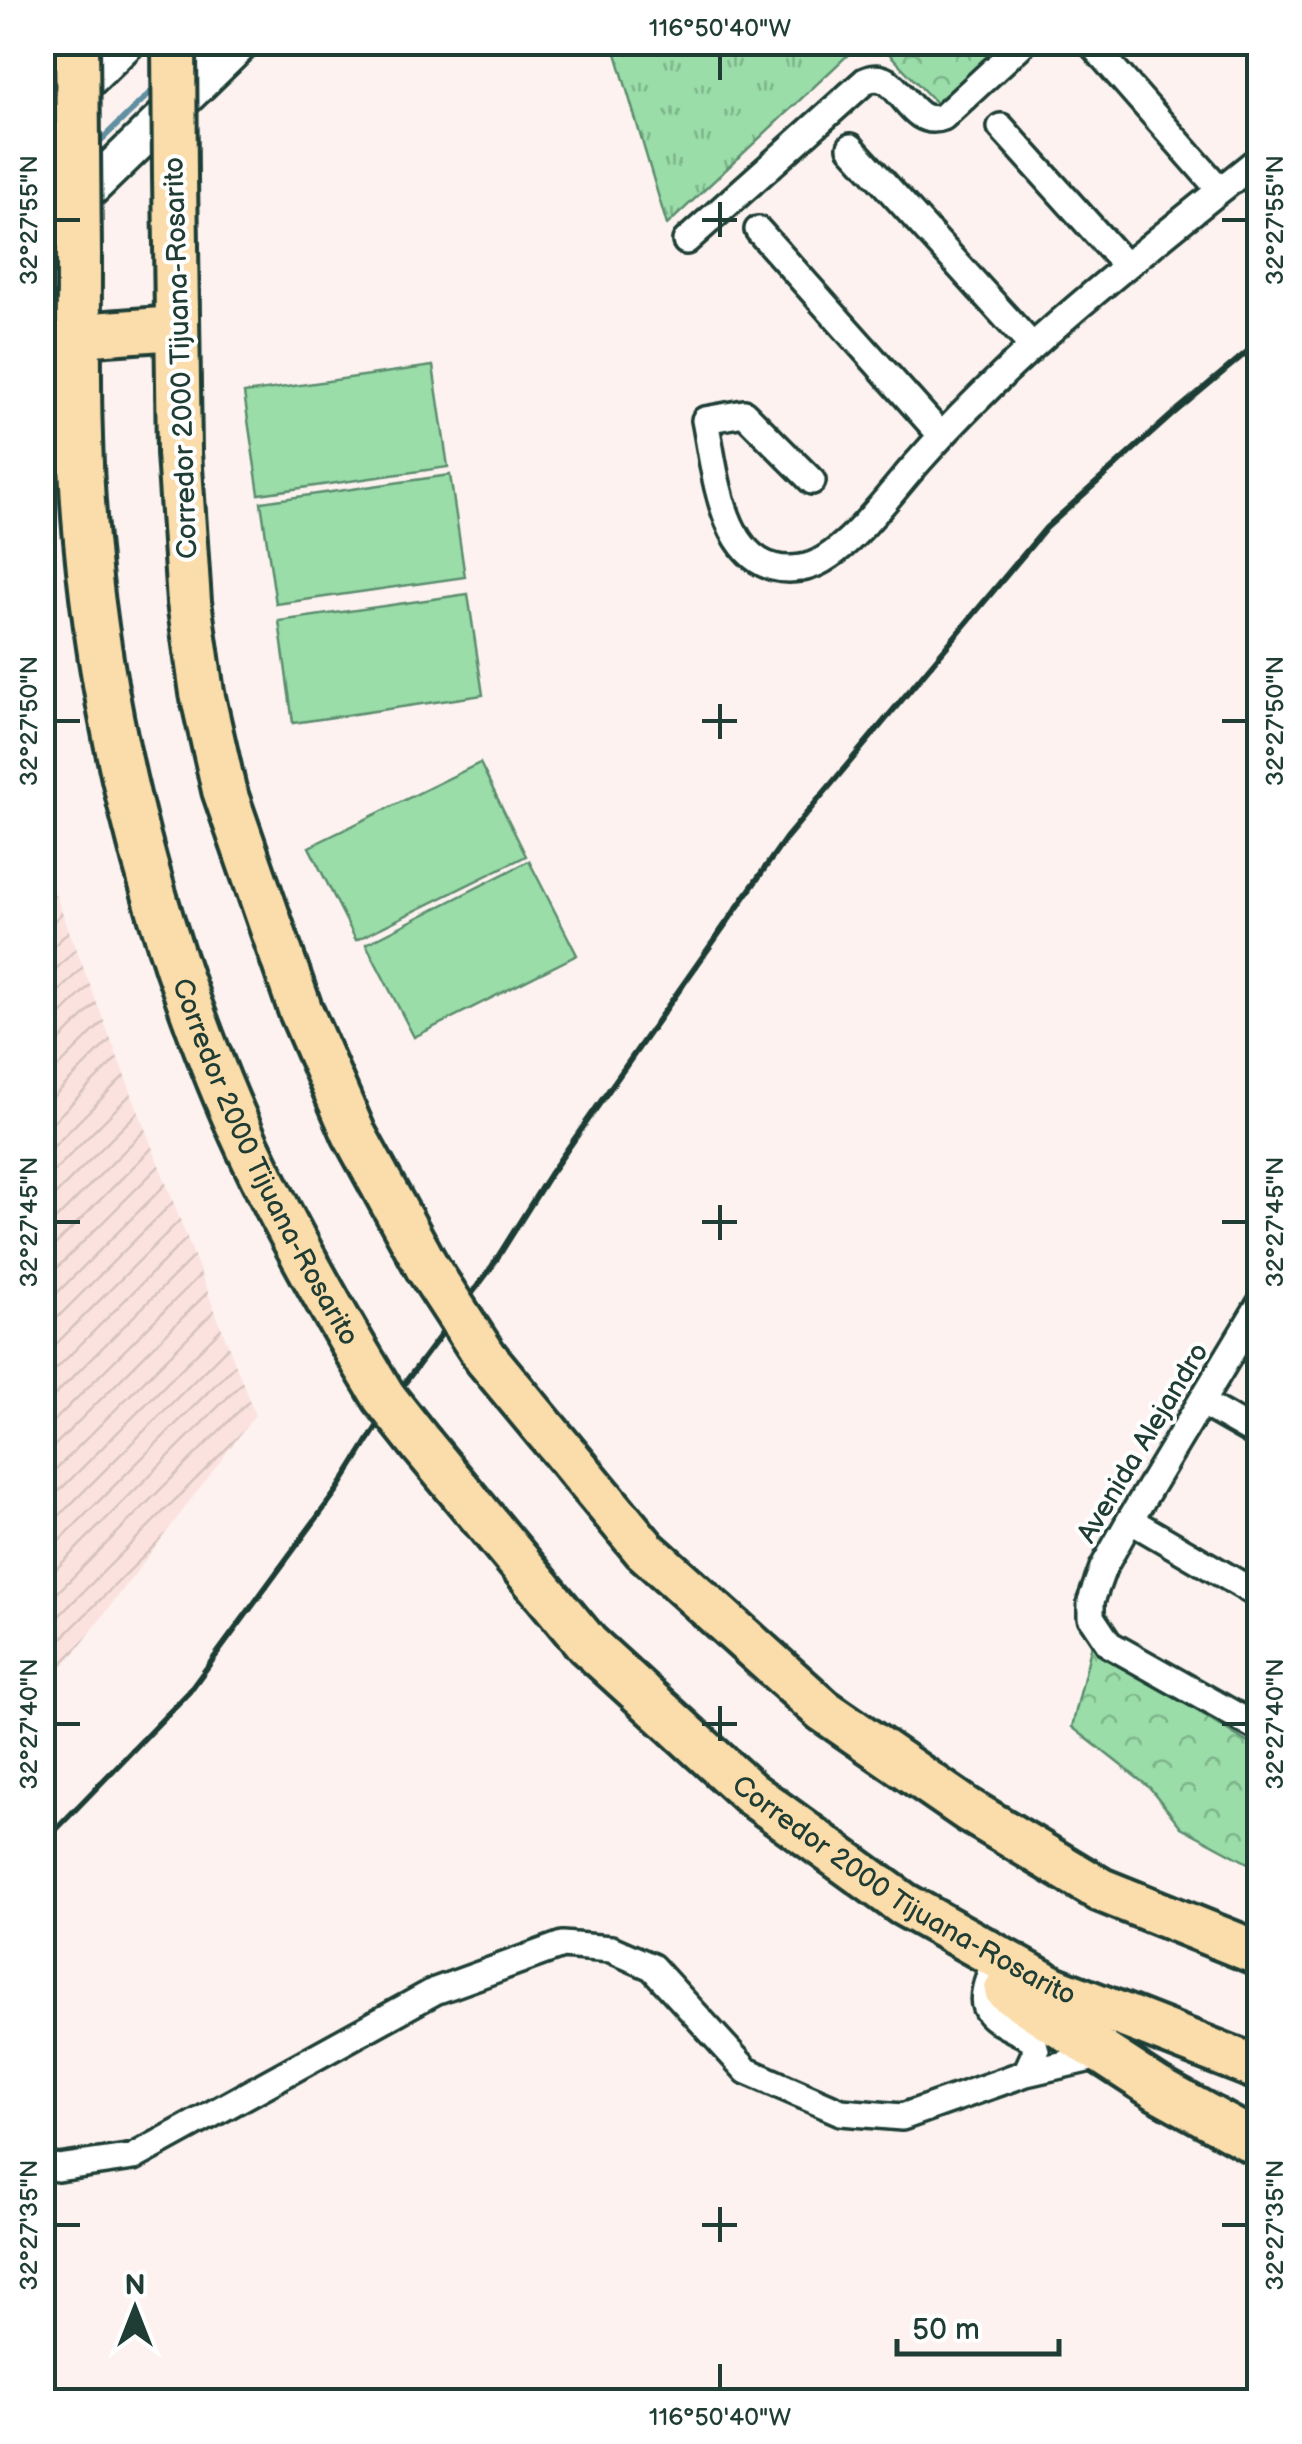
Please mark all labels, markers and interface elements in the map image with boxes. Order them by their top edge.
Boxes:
text: 116°50'40"W [649,13,791,44]
text: 32°27'55"N [14,155,45,285]
text: 32°27'55"N [1260,155,1291,285]
street label: Corredor 2000 Tijuana-Rosarito [157,156,205,560]
text: 32°27'50"N [14,656,45,786]
text: 32°27'50"N [1260,656,1291,786]
street label: Corredor 2000 Tijuana-Rosarito [165,974,366,1351]
text: 32°27'45"N [14,1156,45,1288]
text: 32°27'45"N [1260,1156,1291,1288]
street label: Avenida Alejandro [1070,1337,1216,1549]
text: 32°27'40"N [14,1658,45,1790]
text: 32°27'40"N [1260,1658,1291,1790]
street label: Corredor 2000 Tijuana-Rosarito [725,1768,1080,2012]
text: 32°27'35"N [14,2159,45,2291]
text: 32°27'35"N [1260,2159,1291,2291]
north arrow [85,2259,185,2359]
text: N [124,2269,146,2302]
scale bar [897,2294,1060,2356]
text: 50 m [912,2312,980,2348]
text: 116°50'40"W [649,2402,791,2433]

